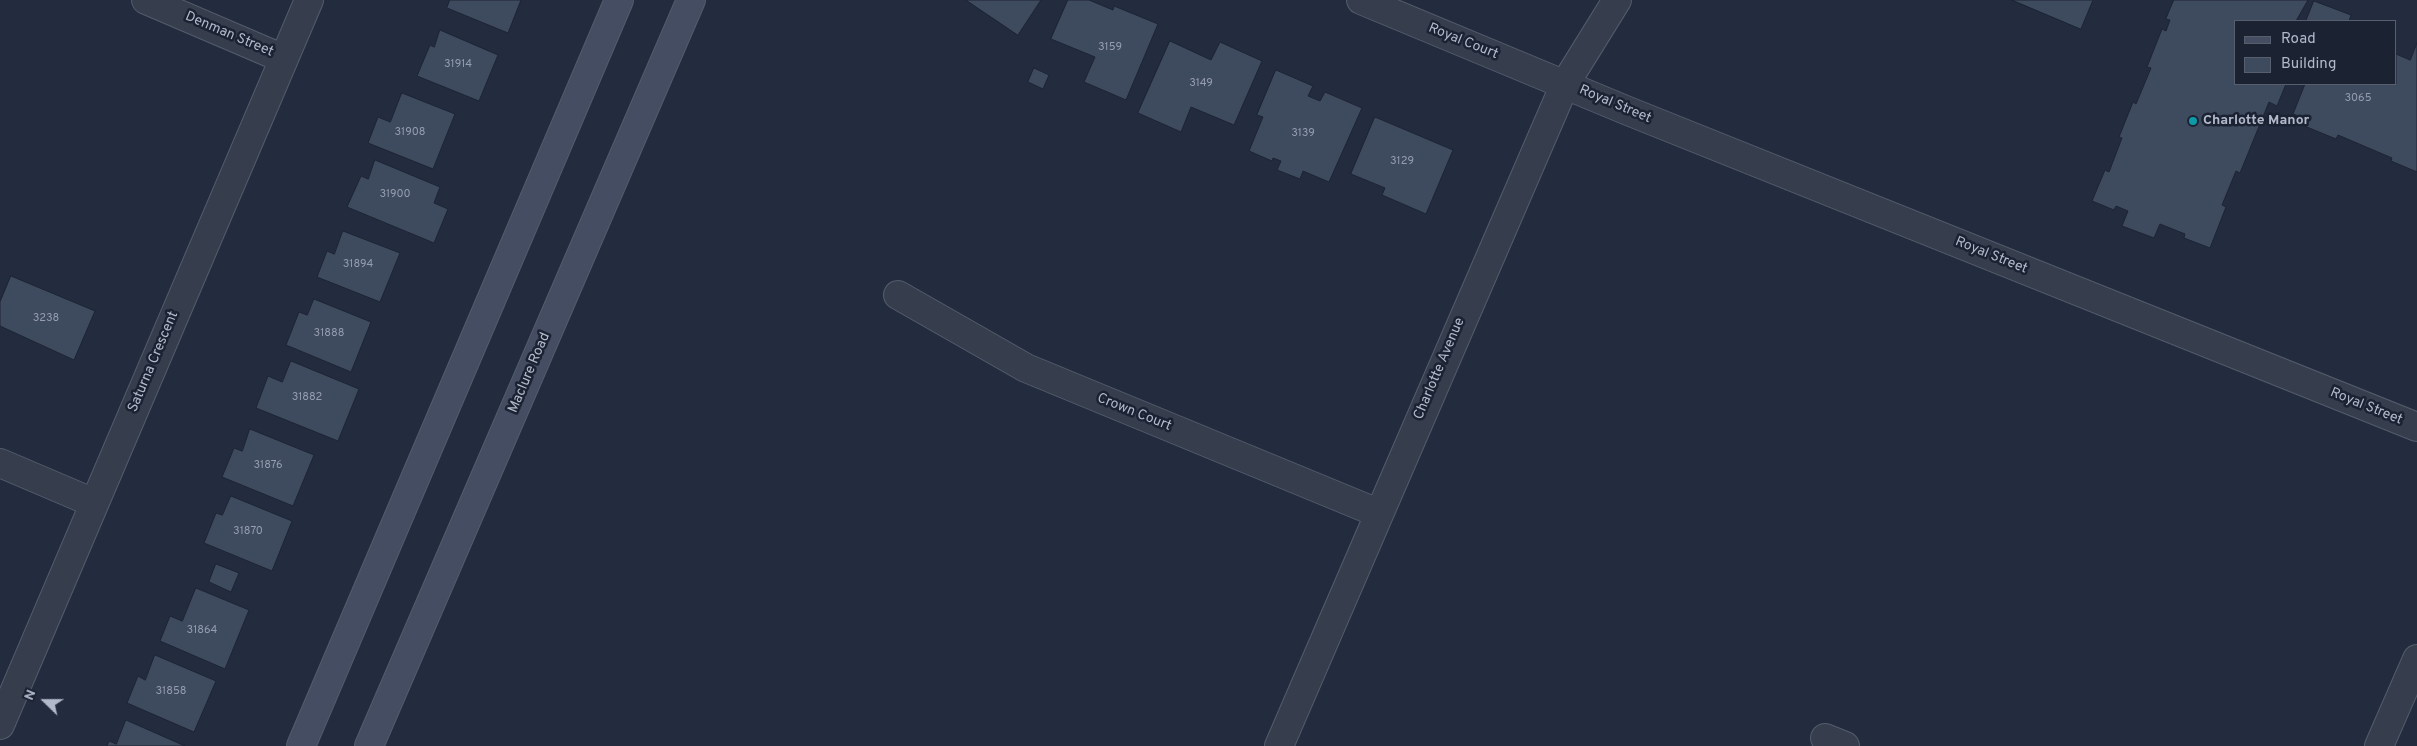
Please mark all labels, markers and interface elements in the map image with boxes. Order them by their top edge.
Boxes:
street label: Denman Street [182,9,276,61]
street label: Royal Court [1426,20,1500,64]
legend [2234,20,2397,85]
text: Road [2281,30,2316,49]
house number: 3159 [1098,41,1122,55]
text: Building [2281,55,2336,74]
house number: 31914 [444,58,472,72]
house number: 3149 [1189,77,1213,91]
street label: Royal Street [1576,82,1654,128]
house number: 3065 [2345,92,2371,106]
place label: Charlotte Manor [2203,113,2309,129]
marker: Charlotte Manor [2187,115,2199,127]
house number: 31908 [395,126,425,140]
house number: 3139 [1291,127,1315,141]
house number: 3129 [1390,155,1414,169]
house number: 31900 [379,188,411,202]
street label: Royal Street [1952,234,2030,278]
house number: 31894 [343,258,373,272]
street label: Saturna Crescent [125,309,183,415]
house number: 3238 [33,312,59,326]
street label: Charlotte Avenue [1411,315,1469,423]
house number: 31888 [314,327,344,341]
street label: Maclure Road [506,330,554,416]
street label: Royal Street [2327,385,2405,429]
street label: Crown Court [1094,390,1174,436]
house number: 31882 [292,391,322,405]
house number: 31876 [253,459,283,473]
house number: 31870 [233,525,263,539]
house number: 31864 [187,624,217,638]
north arrow [20,676,70,726]
house number: 31858 [156,685,186,699]
text: N [21,687,40,703]

